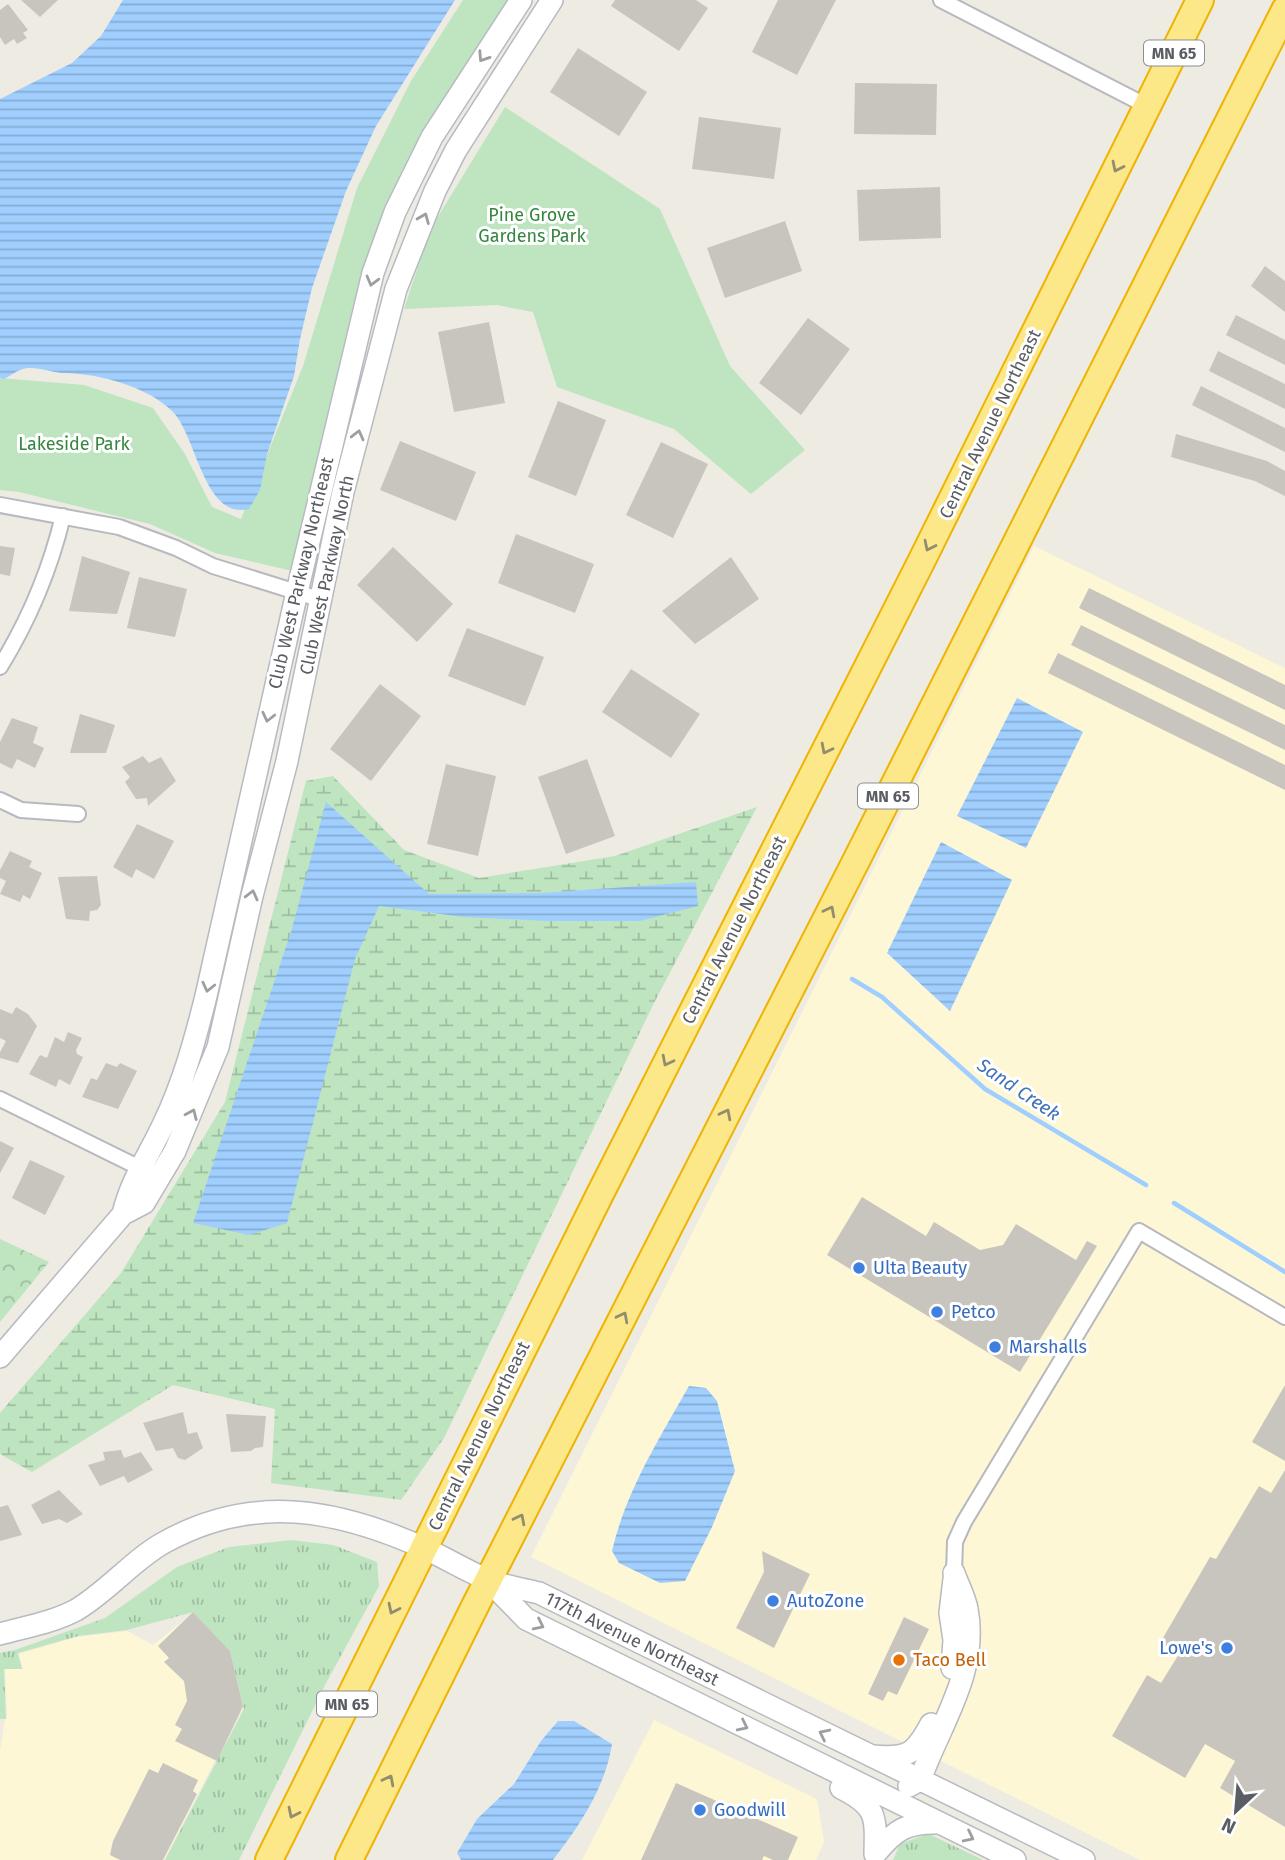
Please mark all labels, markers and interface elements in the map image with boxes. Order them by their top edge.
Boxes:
road number: MN 65 [1144,40,1204,66]
one-way arrow [479,49,492,62]
one-way arrow [1111,160,1125,172]
park label: Pine Grove Gardens Park [478,204,586,247]
one-way arrow [416,212,430,224]
one-way arrow [366,275,380,287]
street label: Central Avenue Northeast [935,325,1046,522]
one-way arrow [350,429,364,441]
park label: Lakeside Park [18,433,131,455]
street label: Club West Parkway Northeast [264,455,338,691]
street label: Club West Parkway North [295,473,359,677]
one-way arrow [923,539,937,551]
one-way arrow [262,711,276,723]
one-way arrow [820,742,834,754]
road number: MN 65 [858,783,918,808]
street label: Central Avenue Northeast [677,832,791,1028]
one-way arrow [244,889,258,901]
one-way arrow [821,906,835,918]
one-way arrow [202,981,216,993]
water label: Sand Creek [972,1053,1065,1126]
one-way arrow [662,1054,676,1066]
one-way arrow [184,1109,198,1121]
one-way arrow [718,1109,732,1121]
place label: Ulta Beauty [873,1257,967,1279]
marker: Ulta Beauty [851,1260,867,1276]
place label: Petco [951,1301,996,1323]
marker: Petco [929,1304,945,1320]
one-way arrow [615,1312,629,1324]
place label: Marshalls [1009,1336,1087,1358]
street label: Central Avenue Northeast [424,1337,535,1534]
marker: Marshalls [987,1339,1003,1355]
one-way arrow [511,1514,525,1527]
street label: 117th Avenue Northeast [542,1587,723,1691]
place label: AutoZone [787,1590,864,1612]
marker: AutoZone [765,1593,781,1609]
one-way arrow [388,1602,402,1614]
one-way arrow [532,1617,544,1631]
place label: Lowe's [1159,1637,1213,1659]
marker: Lowe's [1219,1640,1235,1656]
place label: Taco Bell [913,1649,986,1671]
marker: Taco Bell [891,1652,907,1668]
road number: MN 65 [317,1692,377,1716]
one-way arrow [736,1717,748,1731]
one-way arrow [819,1728,831,1742]
one-way arrow [380,1775,394,1787]
north arrow [1201,1776,1271,1846]
place label: Goodwill [714,1799,786,1821]
marker: Goodwill [692,1802,708,1818]
one-way arrow [287,1806,301,1818]
text: N [1218,1813,1239,1839]
one-way arrow [962,1829,974,1843]

